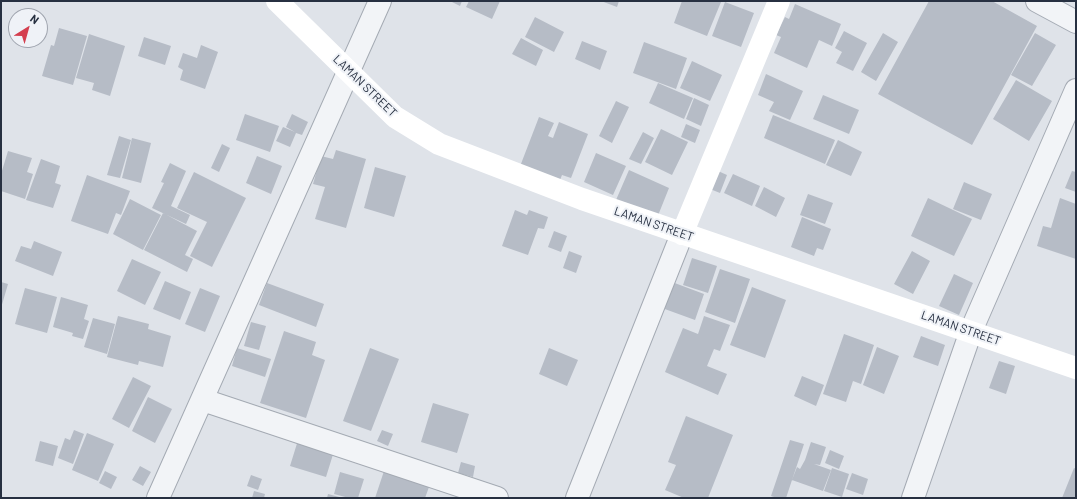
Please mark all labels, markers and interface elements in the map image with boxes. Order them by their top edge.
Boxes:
north arrow [8,8,48,48]
text: N [28,11,42,26]
street label: LAMAN STREET [330,52,400,120]
street label: LAMAN STREET [612,204,696,244]
street label: LAMAN STREET [919,308,1003,348]

